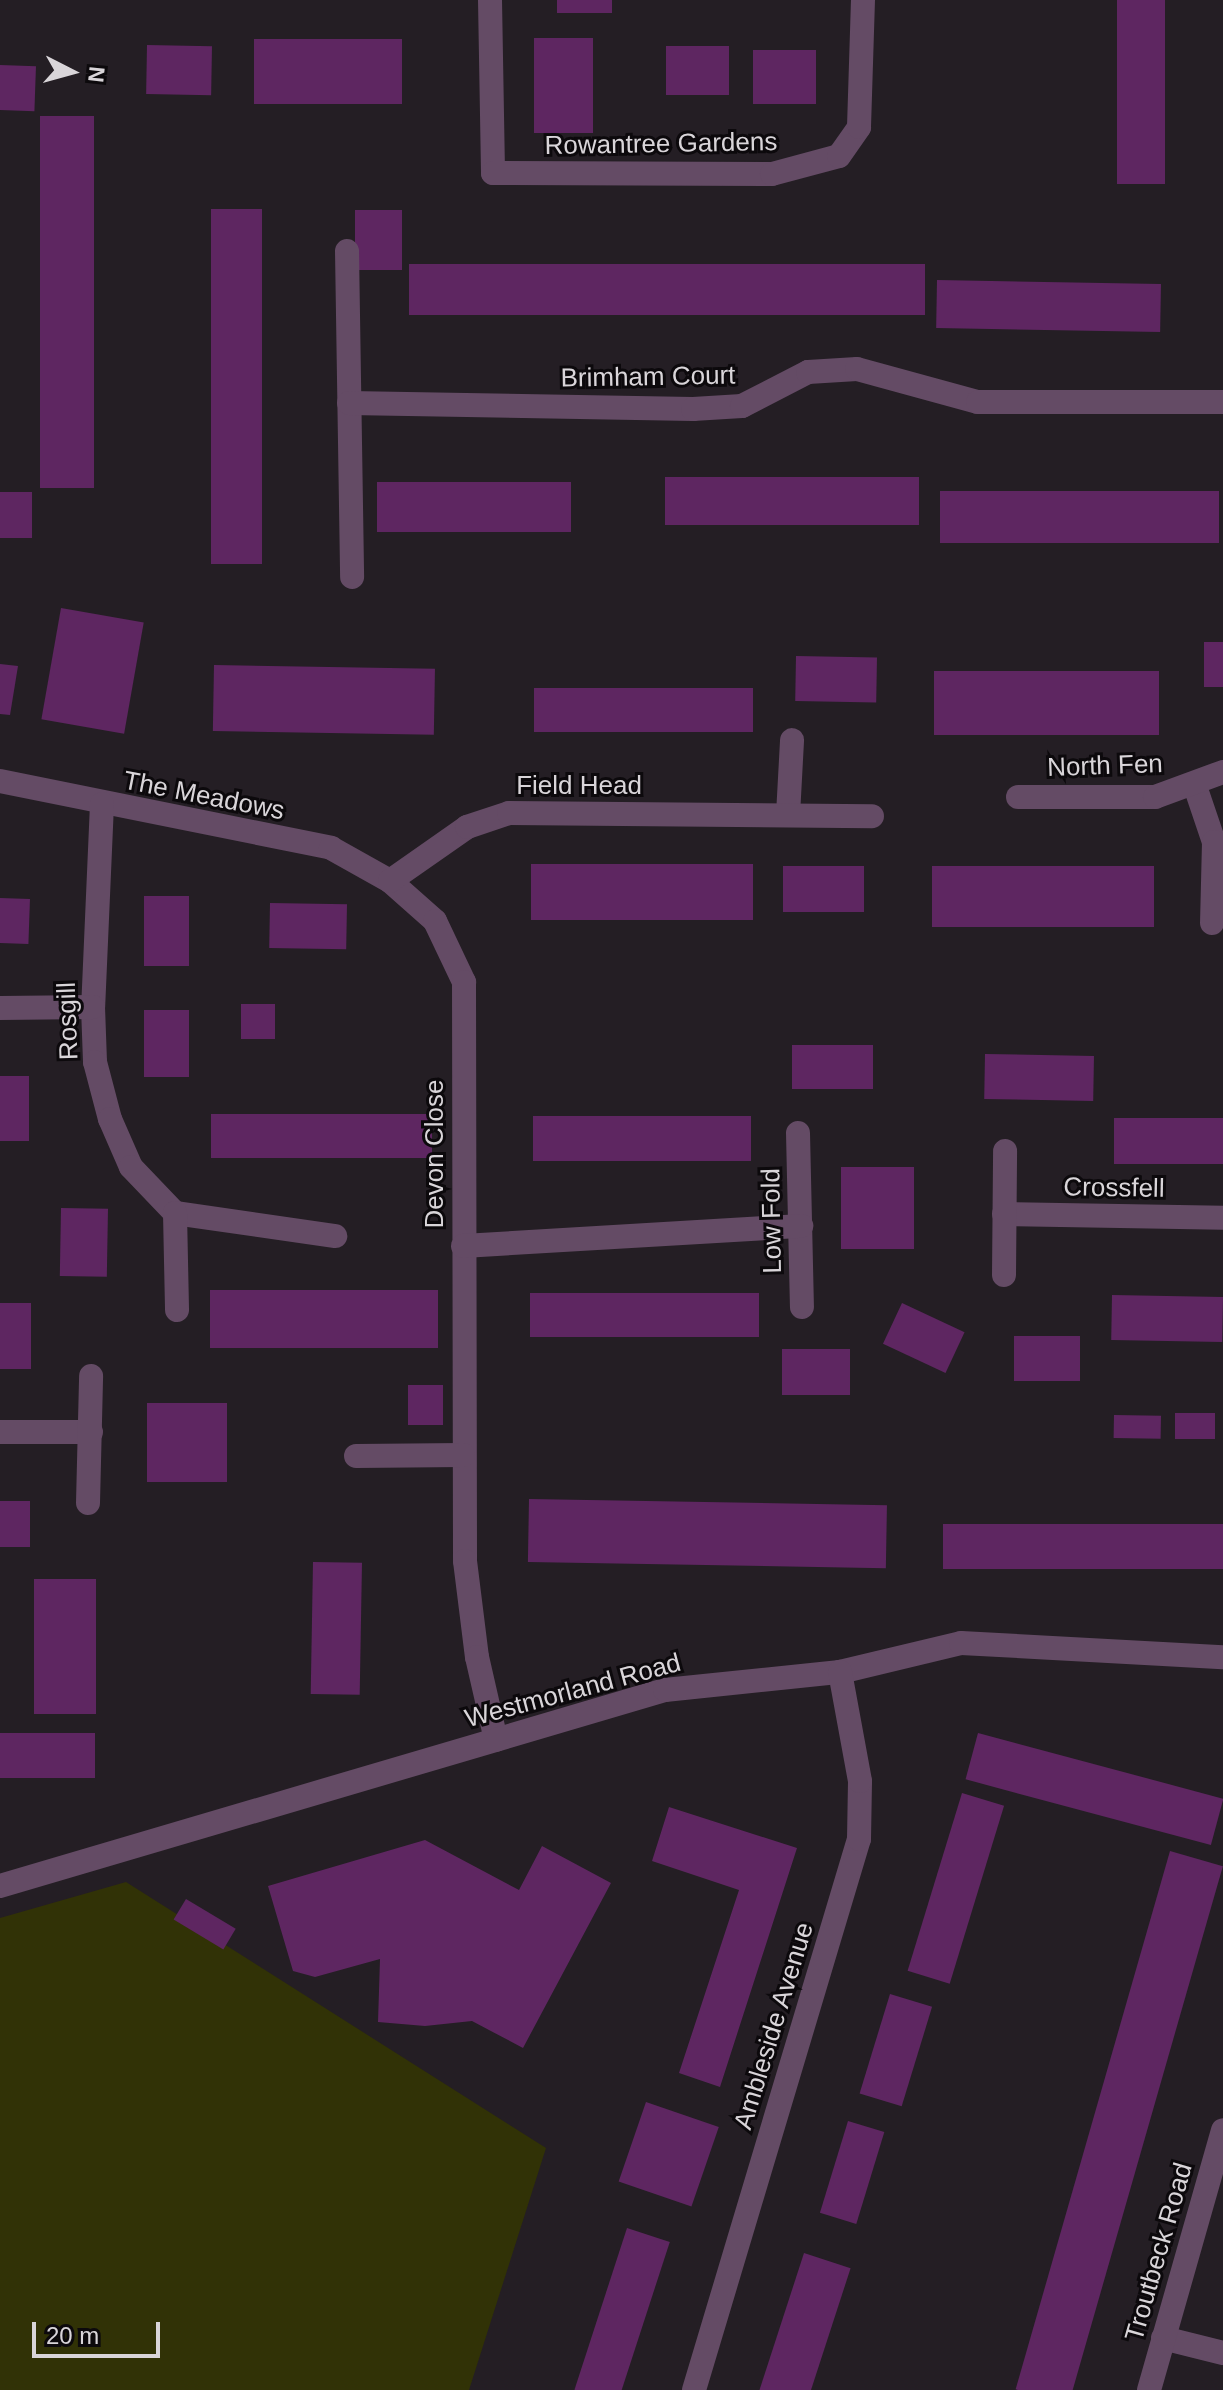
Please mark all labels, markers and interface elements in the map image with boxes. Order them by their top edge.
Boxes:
north arrow [32,32,112,112]
text: N [83,65,110,84]
street label: Rowantree Gardens [544,126,778,162]
street label: Brimham Court [560,360,736,394]
street label: North Fen [1047,748,1163,784]
street label: The Meadows [121,765,287,827]
street label: Field Head [516,770,642,802]
street label: Rosgill [51,981,85,1061]
street label: Devon Close [419,1080,451,1228]
street label: Low Fold [755,1168,789,1274]
street label: Crossfell [1063,1172,1165,1204]
street label: Westmorland Road [462,1647,684,1735]
street label: Ambleside Avenue [727,1918,821,2134]
street label: Troutbeck Road [1119,2159,1199,2345]
scale bar [36,2306,164,2356]
text: 20 m [46,2322,99,2349]

